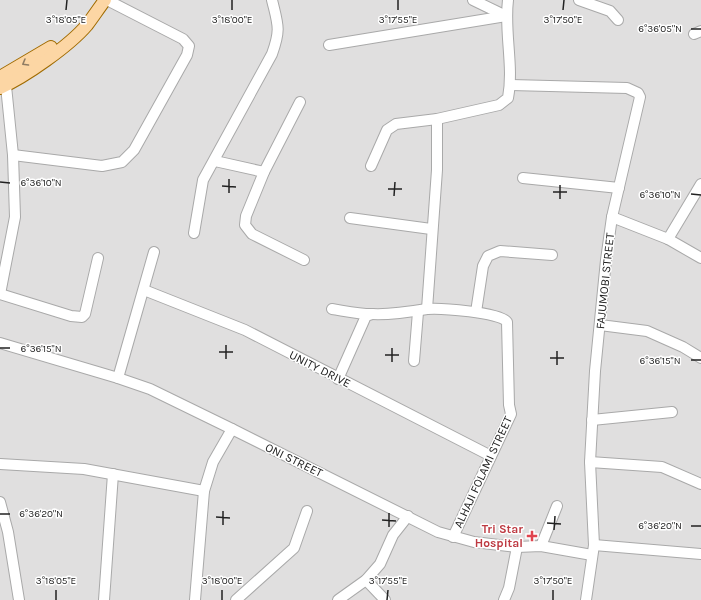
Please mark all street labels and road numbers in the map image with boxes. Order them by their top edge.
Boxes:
street label: FAJUMOBI STREET [593,232,617,330]
street label: UNITY DRIVE [287,348,353,390]
street label: ALHAJI FOLAMI STREET [451,414,515,530]
street label: ONI STREET [263,440,325,480]

